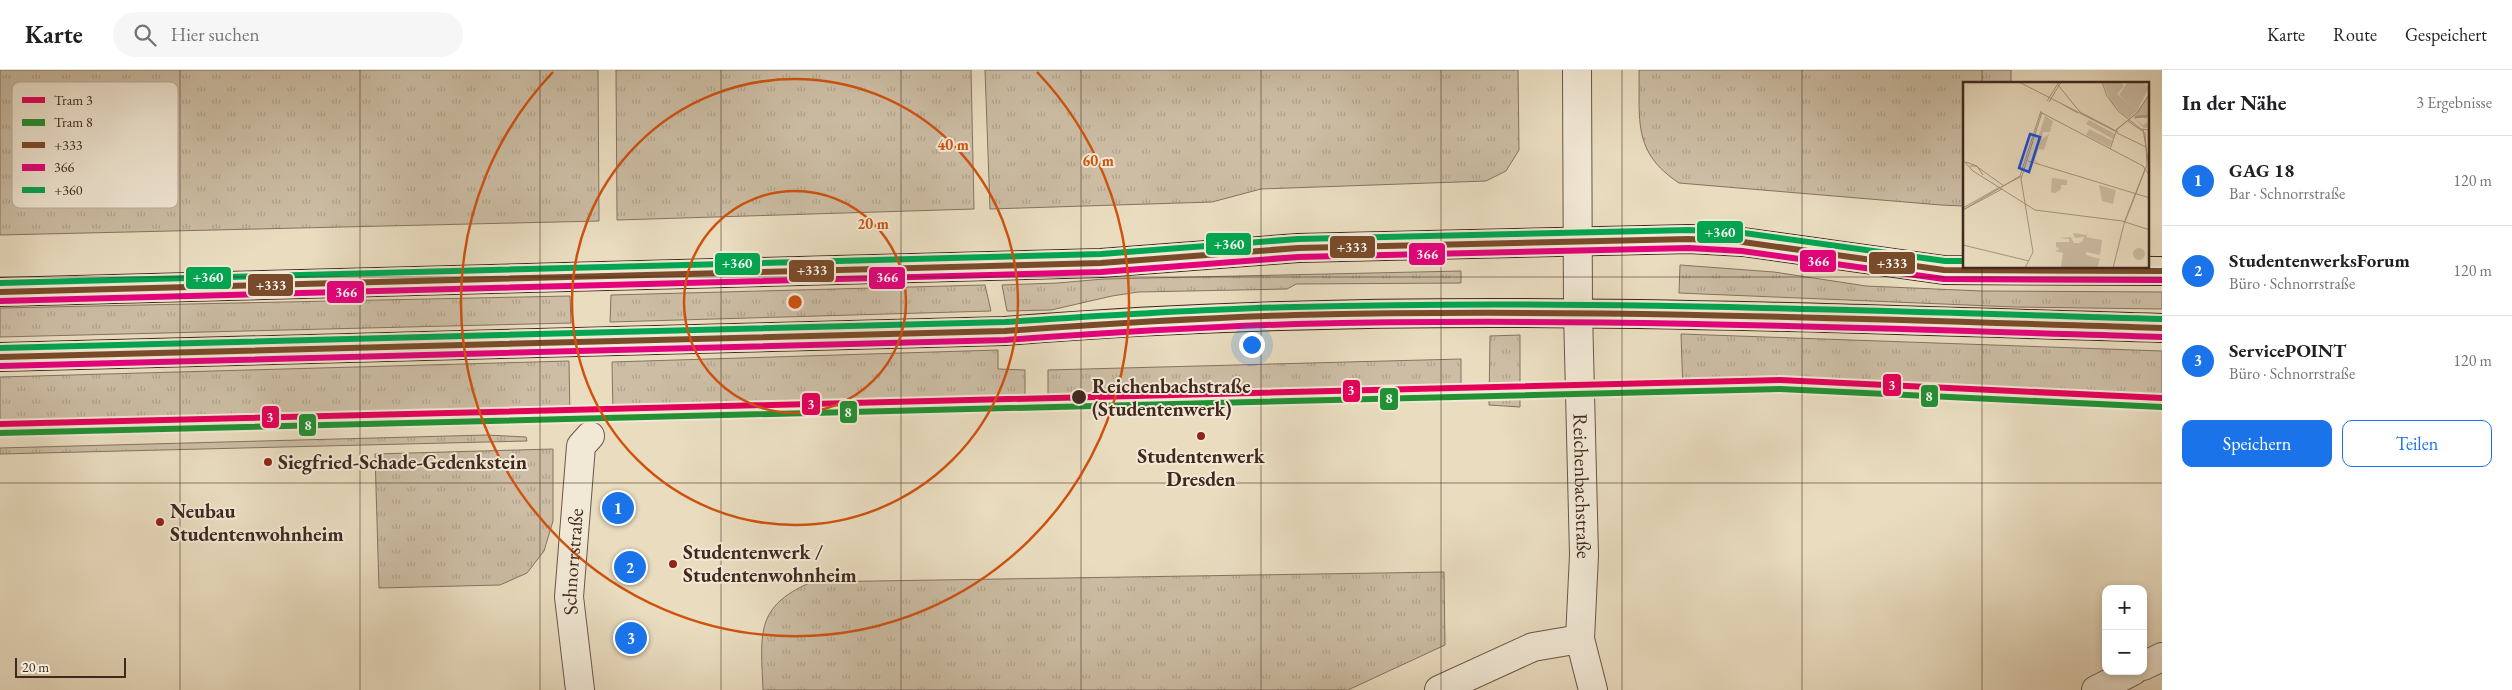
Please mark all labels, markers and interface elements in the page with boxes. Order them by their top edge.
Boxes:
search box [113,12,463,57]
text: Karte [25,19,83,50]
icon: search [131,21,159,49]
text: Hier suchen [171,22,260,47]
text: Karte [2267,23,2305,46]
text: Route [2333,23,2377,46]
text: Gespeichert [2405,23,2487,46]
legend [12,82,178,208]
inset map [1963,82,2150,269]
text: In der Nähe [2182,89,2287,116]
text: Tram 3 [54,91,93,109]
text: 3 Ergebnisse [2416,92,2492,113]
text: Tram 8 [54,113,93,131]
text: 40 m [937,135,969,154]
text: +333 [54,136,83,154]
text: 60 m [1082,151,1114,170]
text: 366 [54,158,74,176]
text: GAG 18 [2229,158,2294,183]
text: 1 [2194,170,2202,191]
text: 120 m [2453,170,2492,191]
text: +360 [54,181,83,199]
text: Bar · Schnorrstraße [2229,183,2345,204]
text: 20 m [857,214,889,233]
line badge: +360 [1696,220,1744,244]
text: +360 [1705,223,1736,241]
line badge: +360 [1205,232,1252,256]
text: +360 [1214,235,1245,253]
line badge: +333 [1329,235,1376,259]
text: +333 [1337,238,1367,256]
line badge: 366 [1408,242,1446,266]
text: 366 [1416,245,1439,263]
text: StudentenwerksForum [2229,248,2410,273]
line badge: 366 [1799,249,1837,273]
line badge: +333 [1868,251,1916,275]
line badge: +360 [714,252,761,276]
text: 366 [1807,252,1830,270]
text: +360 [722,254,753,272]
text: +333 [1877,254,1907,272]
line badge: +333 [788,259,835,283]
text: 2 [2194,260,2202,281]
text: 120 m [2453,260,2492,281]
text: +333 [797,261,827,279]
line badge: +360 [185,266,232,290]
line badge: 366 [868,266,906,290]
text: +360 [193,268,224,286]
text: 366 [876,268,899,286]
line badge: +333 [247,273,294,297]
text: Büro · Schnorrstraße [2229,273,2355,294]
text: +333 [256,276,286,294]
line badge: 366 [326,280,365,304]
text: 366 [335,283,358,301]
centre of rings [786,293,804,311]
your location [1239,332,1265,358]
text: ServicePOINT [2229,338,2346,363]
text: 3 [2194,350,2202,371]
text: 120 m [2453,350,2492,371]
text: Büro · Schnorrstraße [2229,363,2355,384]
place label: Reichenbachstraße (Studentenwerk) [1092,373,1251,422]
line badge: 3 [1882,373,1902,397]
text: 3 [1888,376,1896,394]
line badge: 3 [1342,379,1361,403]
text: 3 [1347,381,1355,399]
line badge: 8 [1920,384,1939,408]
line badge: 8 [1379,387,1399,411]
text: 8 [1925,387,1933,405]
marker: Reichenbachstraße (Studentenwerk) [1070,388,1088,406]
text: 8 [1385,389,1393,407]
line badge: 3 [801,392,821,416]
text: 3 [807,395,815,413]
line badge: 8 [839,400,858,424]
text: 8 [844,403,852,421]
line badge: 3 [261,405,280,429]
text: 3 [266,408,274,426]
line badge: 8 [298,413,317,437]
street label: Reichenbachstraße [1568,413,1597,559]
text: 8 [304,416,312,434]
button: Speichern [2182,420,2332,467]
button: Teilen [2342,420,2492,467]
marker: Studentenwerk Dresden [1195,430,1207,442]
place label: Studentenwerk Dresden [1137,443,1266,492]
place label: Siegfried-Schade-Gedenkstein [278,449,527,475]
marker: Siegfried-Schade-Gedenkstein [262,456,274,468]
pin: 1 [602,489,634,527]
place label: Neubau Studentenwohnheim [170,498,344,547]
street label: Schnorrstraße [556,507,589,617]
marker: Neubau Studentenwohnheim [154,516,166,528]
place label: Studentenwerk / Studentenwohnheim [683,539,857,588]
pin: 2 [614,548,646,586]
marker: Studentenwerk / Studentenwohnheim [667,558,679,570]
map controls [2102,585,2147,675]
button: + [2102,585,2147,630]
pin: 3 [615,619,647,657]
button: − [2102,630,2147,675]
scale bar [15,655,126,678]
text: 20 m [22,658,49,676]

